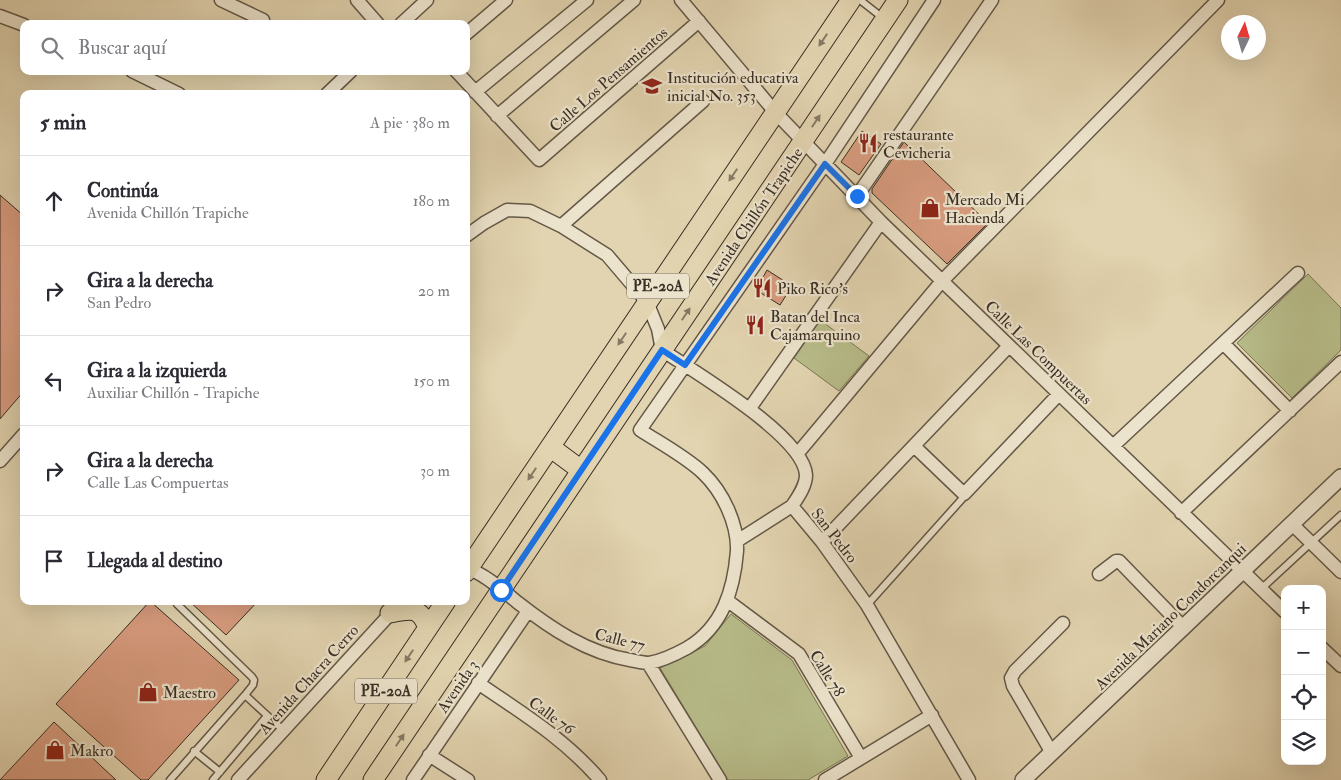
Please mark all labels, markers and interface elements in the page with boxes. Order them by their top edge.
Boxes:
north arrow [1221,15,1266,60]
search box [20,20,470,75]
street label: Calle Los Pensamientos [545,23,672,137]
icon: search [38,34,66,62]
one-way arrow [819,34,828,47]
text: Buscar aquí [78,36,166,60]
place label: Institución educativa inicial No. 353 [667,68,799,106]
school or university icon: Institución educativa inicial No. 353 [641,75,663,97]
text: 5 min [40,109,86,136]
text: A pie · 380 m [370,113,450,133]
one-way arrow [811,114,821,128]
place label: restaurante Cevicheria [883,125,954,163]
restaurant icon: restaurante Cevicheria [857,132,879,154]
street label: Avenida Chillón Trapiche [700,144,808,291]
one-way arrow [728,168,737,182]
text: Continúa [87,179,158,203]
route end [846,185,869,208]
icon: ahead [40,187,68,215]
place label: Mercado Mi Hacienda [945,190,1025,228]
text: 180 m [413,191,450,211]
shop icon: Mercado Mi Hacienda [919,197,941,219]
text: Avenida Chillón Trapiche [87,203,249,223]
text: Gira a la derecha [87,269,213,293]
road number: PE-20A [627,274,689,298]
icon: right [40,277,68,305]
restaurant icon: Piko Rico's [751,277,773,299]
place label: Piko Rico's [777,279,848,299]
text: 20 m [418,281,450,301]
text: San Pedro [87,293,151,313]
street label: Calle Las Compuertas [980,296,1096,410]
one-way arrow [681,307,691,321]
place label: Batan del Inca Cajamarquino [770,307,861,345]
restaurant icon: Batan del Inca Cajamarquino [744,314,766,336]
one-way arrow [617,332,627,346]
text: Gira a la izquierda [87,359,226,383]
icon: left [40,367,68,395]
text: 150 m [413,371,450,391]
text: Auxiliar Chillón - Trapiche [87,383,259,403]
text: Gira a la derecha [87,449,213,473]
icon: right [40,457,68,485]
text: 30 m [420,461,450,481]
one-way arrow [527,467,537,481]
text: Calle Las Compuertas [87,473,228,493]
street label: San Pedro [807,504,862,567]
street label: Avenida Mariano Condorcanqui [1090,539,1251,695]
icon: arrive [40,547,68,575]
text: Llegada al destino [87,549,222,573]
route start [490,579,513,602]
map controls [1281,585,1326,765]
button: + [1281,585,1326,630]
street label: Avenida Chacra Cerro [254,621,363,739]
street label: Calle 77 [593,624,648,656]
button: − [1281,630,1326,675]
street label: Calle 78 [805,646,849,701]
one-way arrow [405,649,414,663]
street label: Avenida 3 [432,656,483,718]
button: locate [1281,675,1326,720]
road number: PE-20A [355,678,417,704]
shop icon: Maestro [137,681,159,703]
place label: Maestro [163,683,216,703]
street label: Calle 76 [525,692,579,740]
button: layers [1281,720,1326,765]
one-way arrow [396,733,405,746]
shop icon: Makro [44,739,66,761]
place label: Makro [70,741,114,761]

